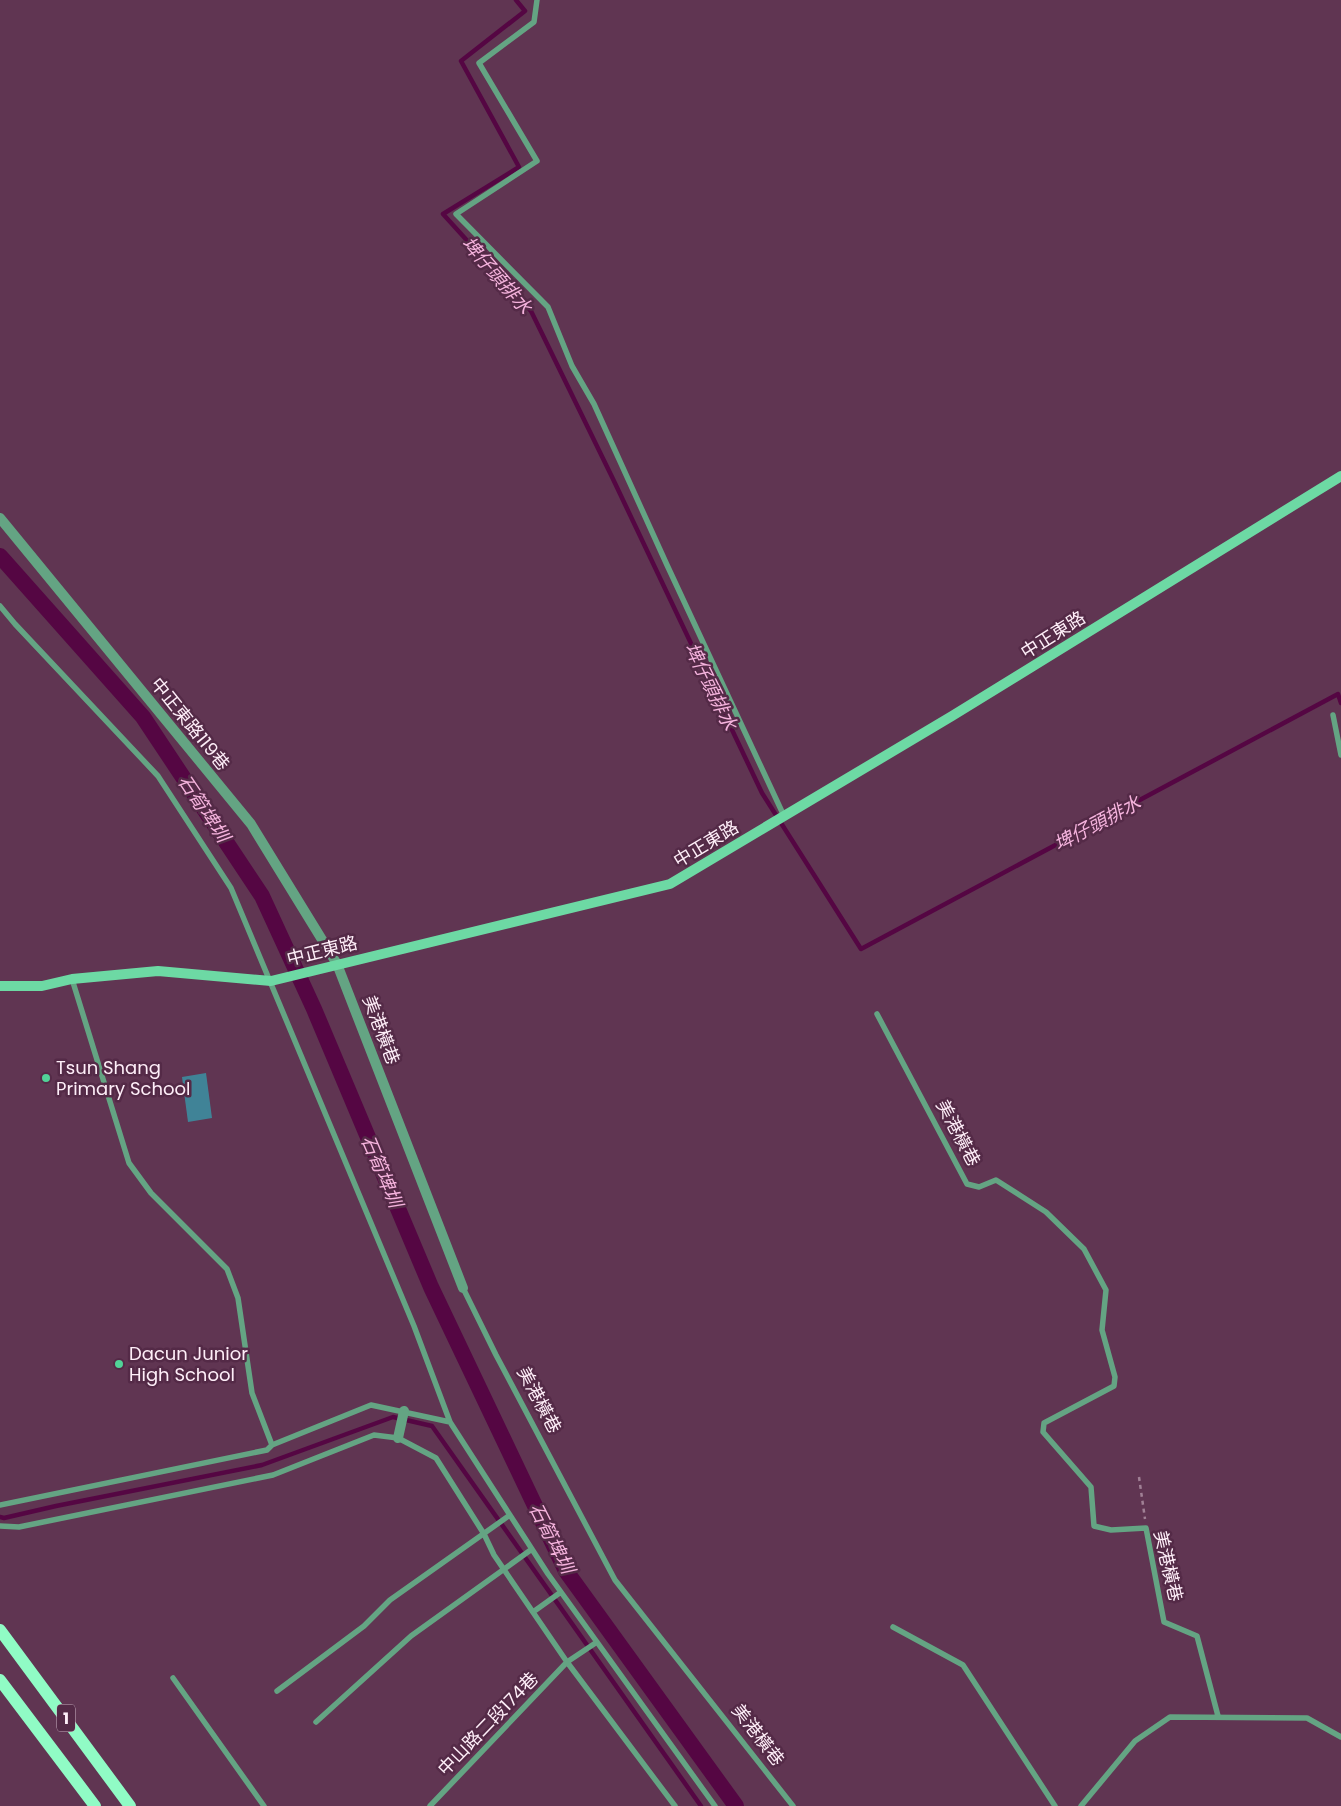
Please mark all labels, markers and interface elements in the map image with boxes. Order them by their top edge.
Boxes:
water label: 埤仔頭排水 [455,231,539,321]
street label: 中正東路 [1016,605,1090,664]
water label: 埤仔頭排水 [678,638,744,736]
street label: 中正東路119巷 [145,672,236,775]
water label: 石筍埤圳 [171,769,238,850]
water label: 埤仔頭排水 [1049,789,1146,858]
street label: 中正東路 [668,814,743,873]
street label: 中正東路 [284,930,360,971]
street label: 美港橫巷 [357,992,406,1068]
place label: Tsun Shang Primary School [56,1055,190,1101]
marker: Tsun Shang Primary School [40,1072,52,1084]
street label: 美港橫巷 [931,1095,986,1170]
water label: 石筍埤圳 [354,1131,410,1214]
place label: Dacun Junior High School [129,1341,248,1387]
marker: Dacun Junior High School [113,1358,125,1370]
street label: 美港橫巷 [512,1362,567,1437]
water label: 石筍埤圳 [522,1498,582,1581]
street label: 美港橫巷 [1148,1528,1189,1604]
street label: 中山路二段174巷 [432,1666,543,1781]
street label: 美港橫巷 [726,1699,790,1771]
road number: 1 [57,1705,75,1732]

